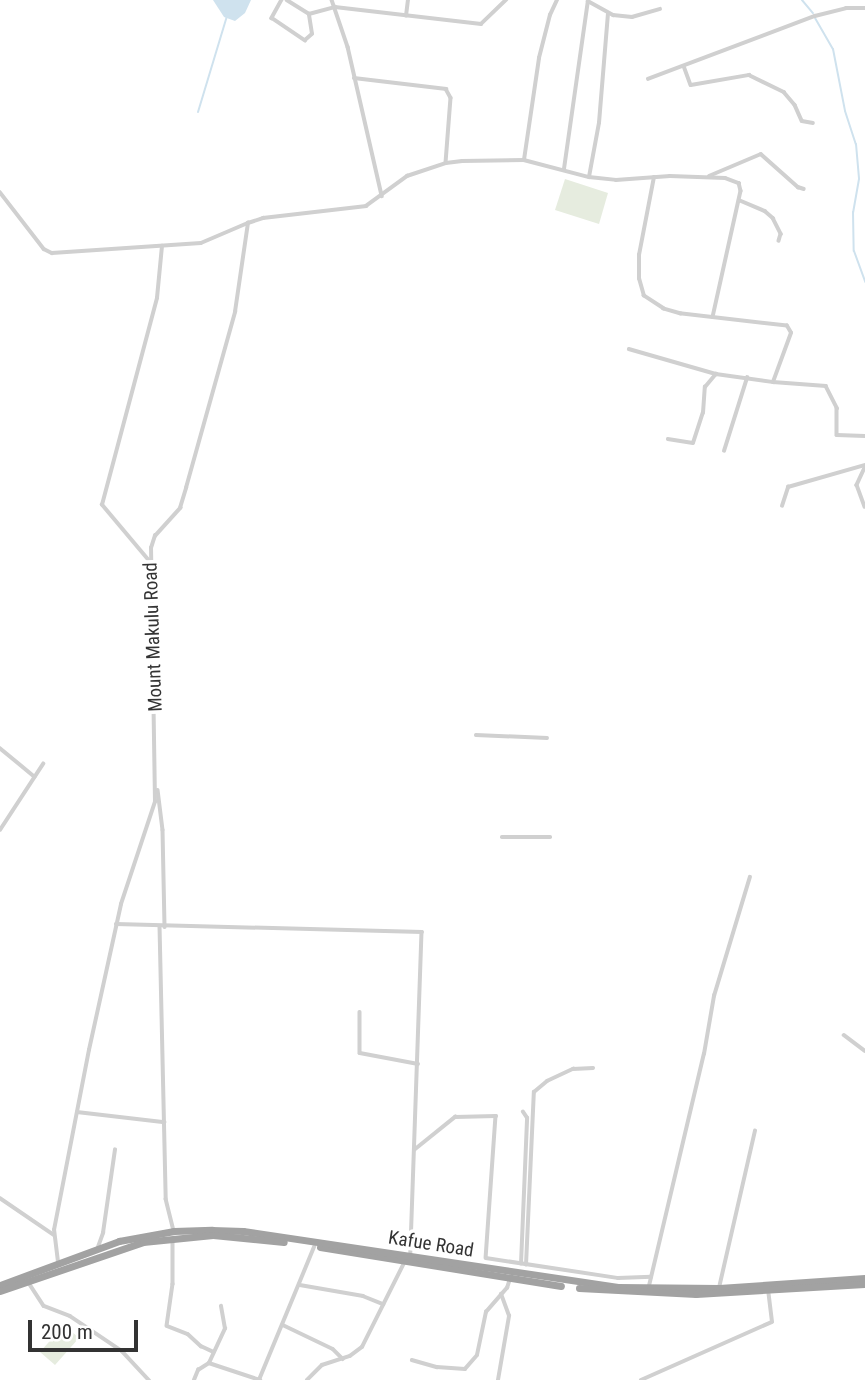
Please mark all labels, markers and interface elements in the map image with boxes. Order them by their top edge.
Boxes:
street label: Mount Makulu Road [139,562,167,712]
street label: Kafue Road [387,1226,475,1262]
scale bar [32,1306,142,1350]
text: 200 m [41,1320,93,1344]

